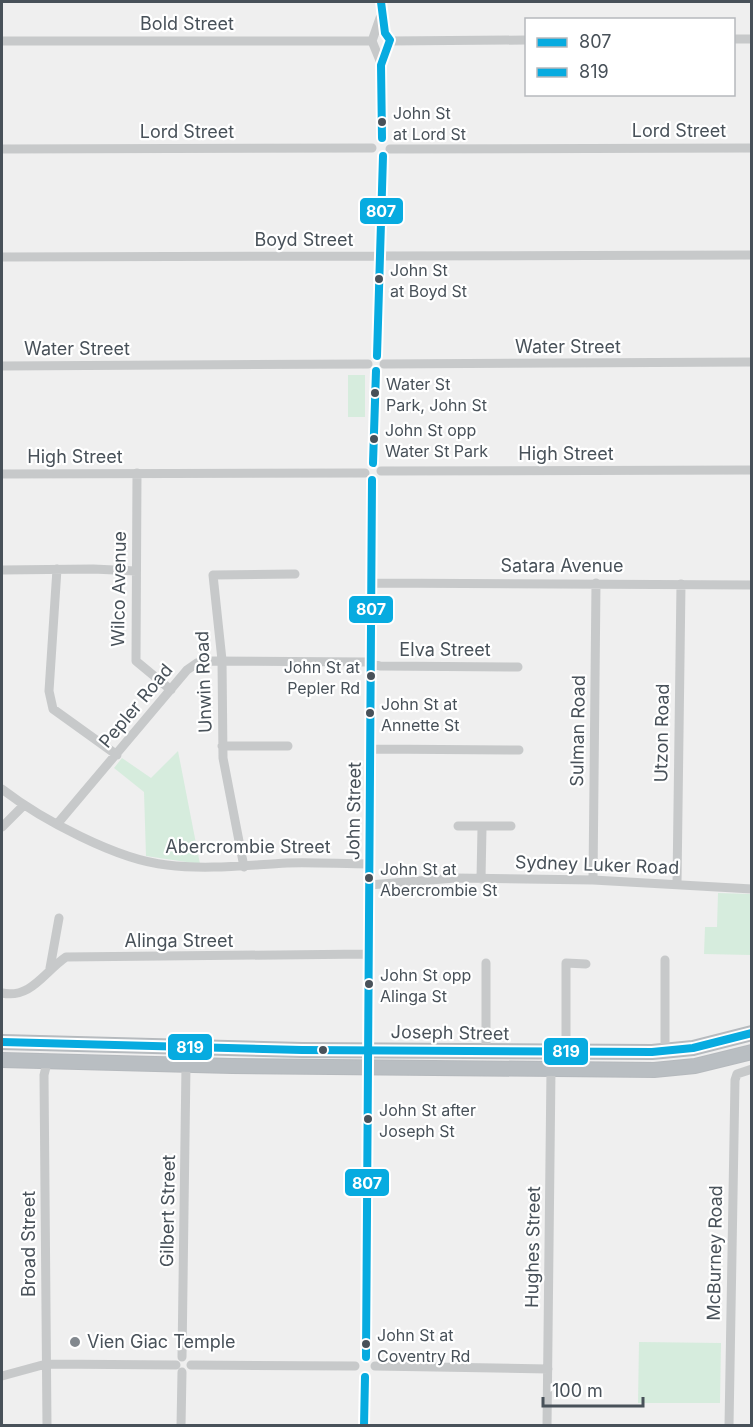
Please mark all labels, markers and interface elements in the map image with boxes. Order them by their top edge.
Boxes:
street label: Bold Street [140,13,234,34]
legend [525,18,735,96]
text: 807 [579,31,611,52]
text: 819 [579,61,609,82]
place label: John St at Lord St [393,103,466,144]
marker: John St at Lord St [376,116,388,128]
street label: Lord Street [632,120,726,141]
street label: Lord Street [140,121,234,142]
line badge: 807 [359,197,404,225]
text: 807 [366,201,396,221]
street label: Boyd Street [255,229,354,250]
place label: John St at Boyd St [390,260,467,301]
marker: John St at Boyd St [373,273,385,285]
street label: Water Street [515,336,621,357]
street label: Water Street [24,338,130,359]
place label: Water St Park, John St [386,374,487,415]
marker: Water St Park, John St [369,387,381,399]
place label: John St opp Water St Park [385,420,488,461]
marker: John St opp Water St Park [368,433,380,445]
street label: High Street [518,443,614,464]
street label: High Street [27,446,123,467]
street label: Wilco Avenue [107,531,130,647]
street label: Satara Avenue [501,555,623,576]
line badge: 807 [348,595,394,624]
text: 807 [356,599,386,619]
street label: Unwin Road [191,631,216,733]
street label: Elva Street [399,639,491,660]
place label: John St at Pepler Rd [284,657,360,698]
street label: Pepler Road [94,659,177,752]
marker: John St at Pepler Rd [365,670,377,682]
street label: Sulman Road [566,675,589,787]
street label: Utzon Road [650,683,673,783]
place label: John St at Annette St [381,694,460,735]
marker: John St at Annette St [364,707,376,719]
street label: John Street [342,762,365,860]
street label: Abercrombie Street [165,836,331,857]
street label: Sydney Luker Road [515,851,680,878]
place label: John St at Abercrombie St [380,859,497,900]
marker: John St at Abercrombie St [363,872,375,884]
street label: Alinga Street [125,930,233,951]
place label: John St opp Alinga St [380,965,471,1006]
marker: John St opp Alinga St [363,978,375,990]
street label: Joseph Street [391,1021,510,1044]
line badge: 819 [167,1033,213,1061]
text: 819 [176,1037,204,1057]
line badge: 819 [543,1037,589,1066]
text: 819 [552,1041,580,1061]
unlabelled marker [317,1044,329,1056]
place label: John St after Joseph St [379,1100,476,1141]
marker: John St after Joseph St [362,1113,374,1125]
street label: Gilbert Street [156,1154,179,1267]
line badge: 807 [344,1168,390,1197]
text: 807 [352,1173,382,1193]
street label: McBurney Road [703,1185,726,1321]
street label: Hughes Street [521,1186,544,1308]
street label: Broad Street [18,1191,39,1297]
place label: John St at Coventry Rd [377,1325,470,1366]
place label: Vien Giac Temple [87,1331,236,1352]
marker: Vien Giac Temple [68,1335,82,1349]
marker: John St at Coventry Rd [360,1338,372,1350]
scale bar [543,1370,644,1408]
text: 100 m [552,1380,603,1401]

